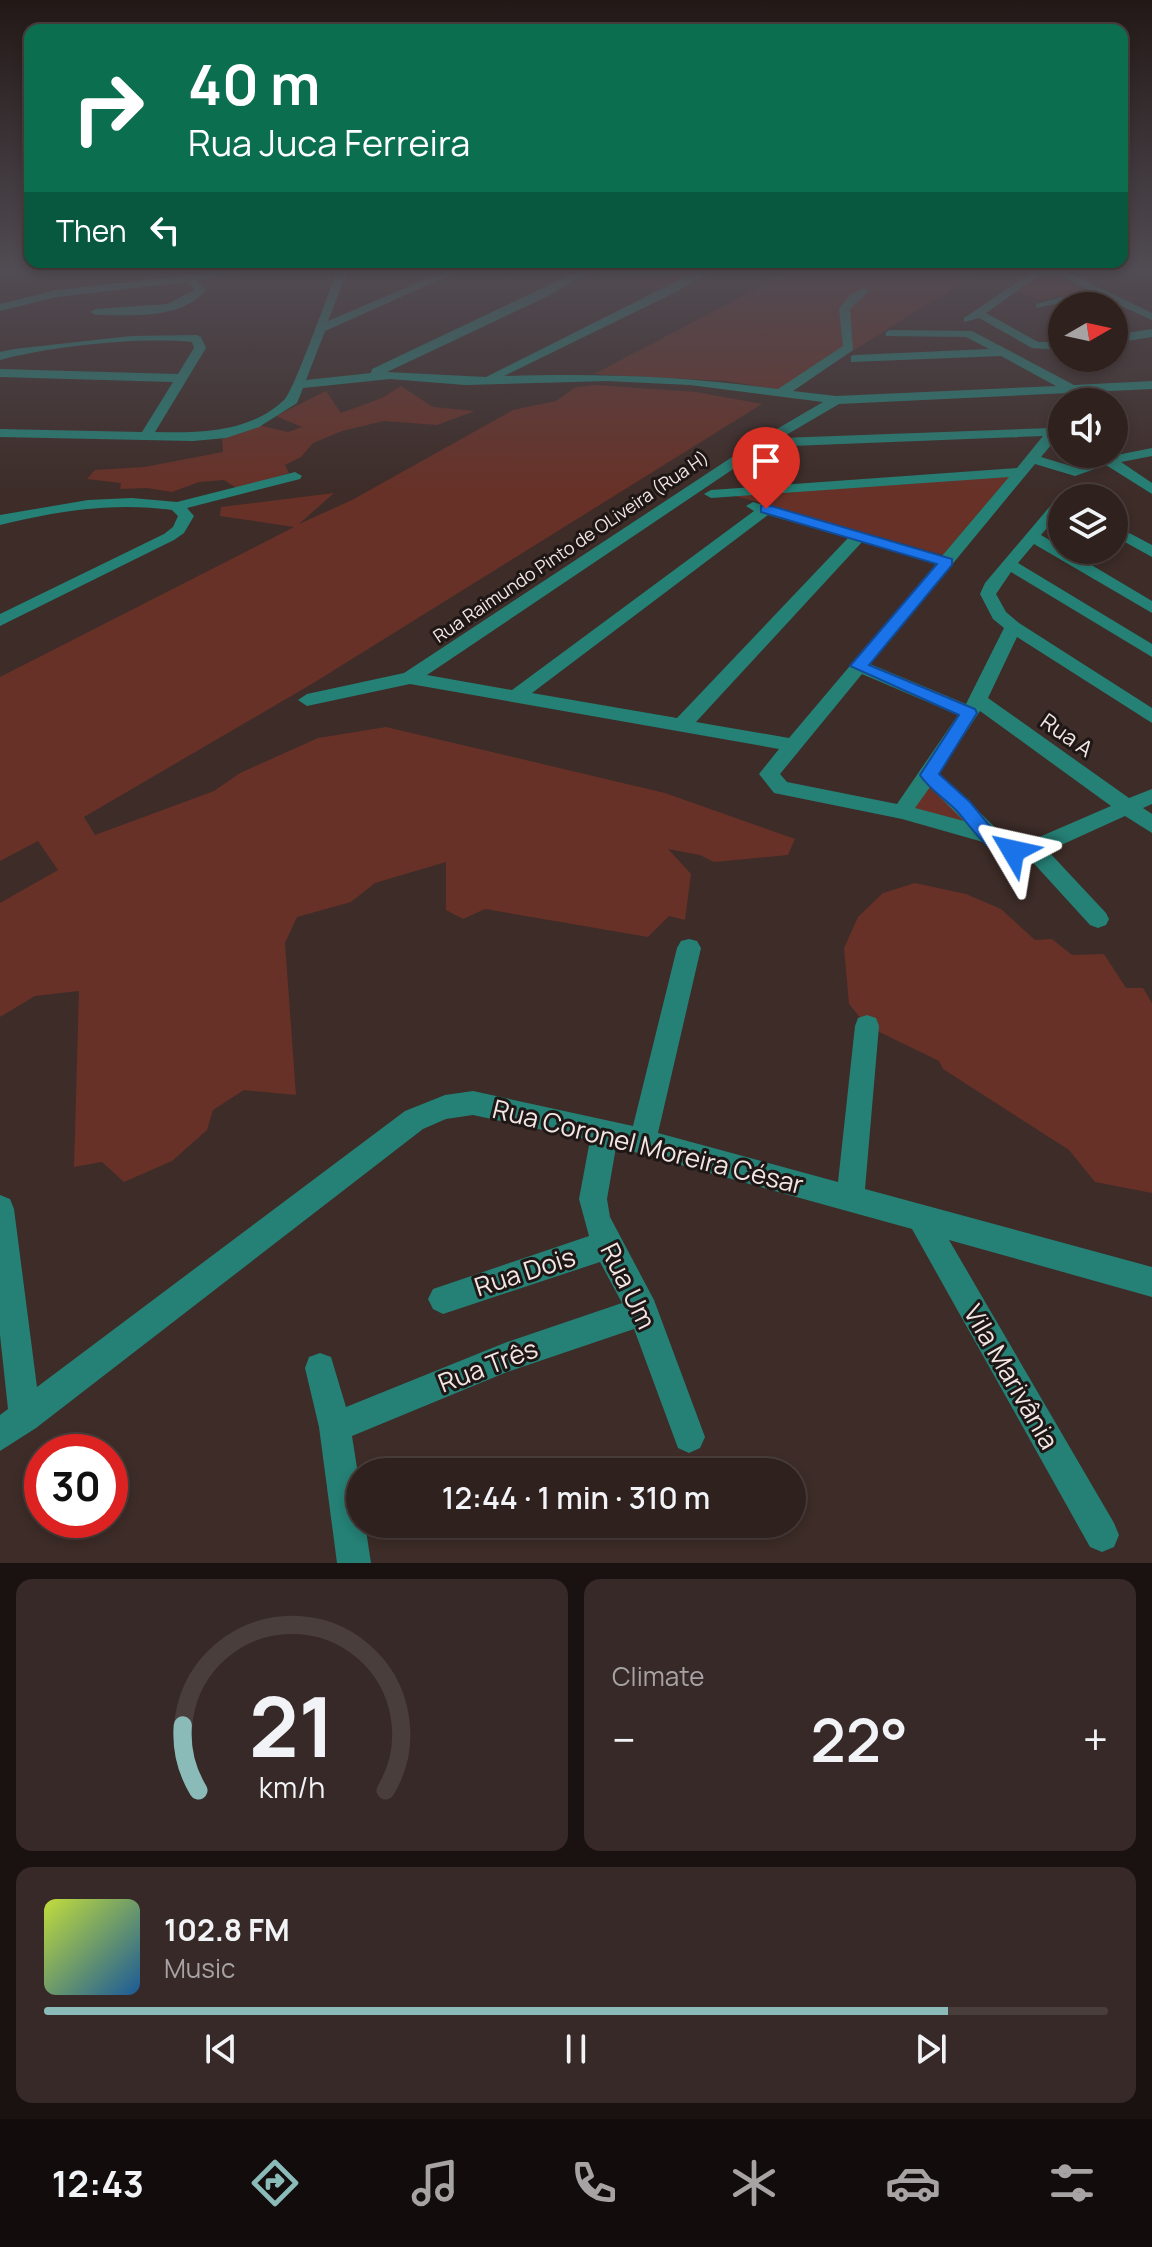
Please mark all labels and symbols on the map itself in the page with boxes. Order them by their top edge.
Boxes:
north arrow [1048,292,1128,372]
pin [732,427,800,509]
street label: Rua Raimundo Pinto de OLiveira (Rua H) [428,445,713,648]
street label: Rua A [1035,706,1099,764]
position arrow [971,809,1055,893]
street label: Rua Coronel Moreira César [489,1090,807,1202]
street label: Rua Um [593,1236,665,1335]
street label: Rua Dois [470,1238,580,1304]
street label: Vila Marivânia [956,1298,1068,1455]
street label: Rua Três [433,1330,543,1400]
speed limit sign: 30 [24,1434,128,1538]

